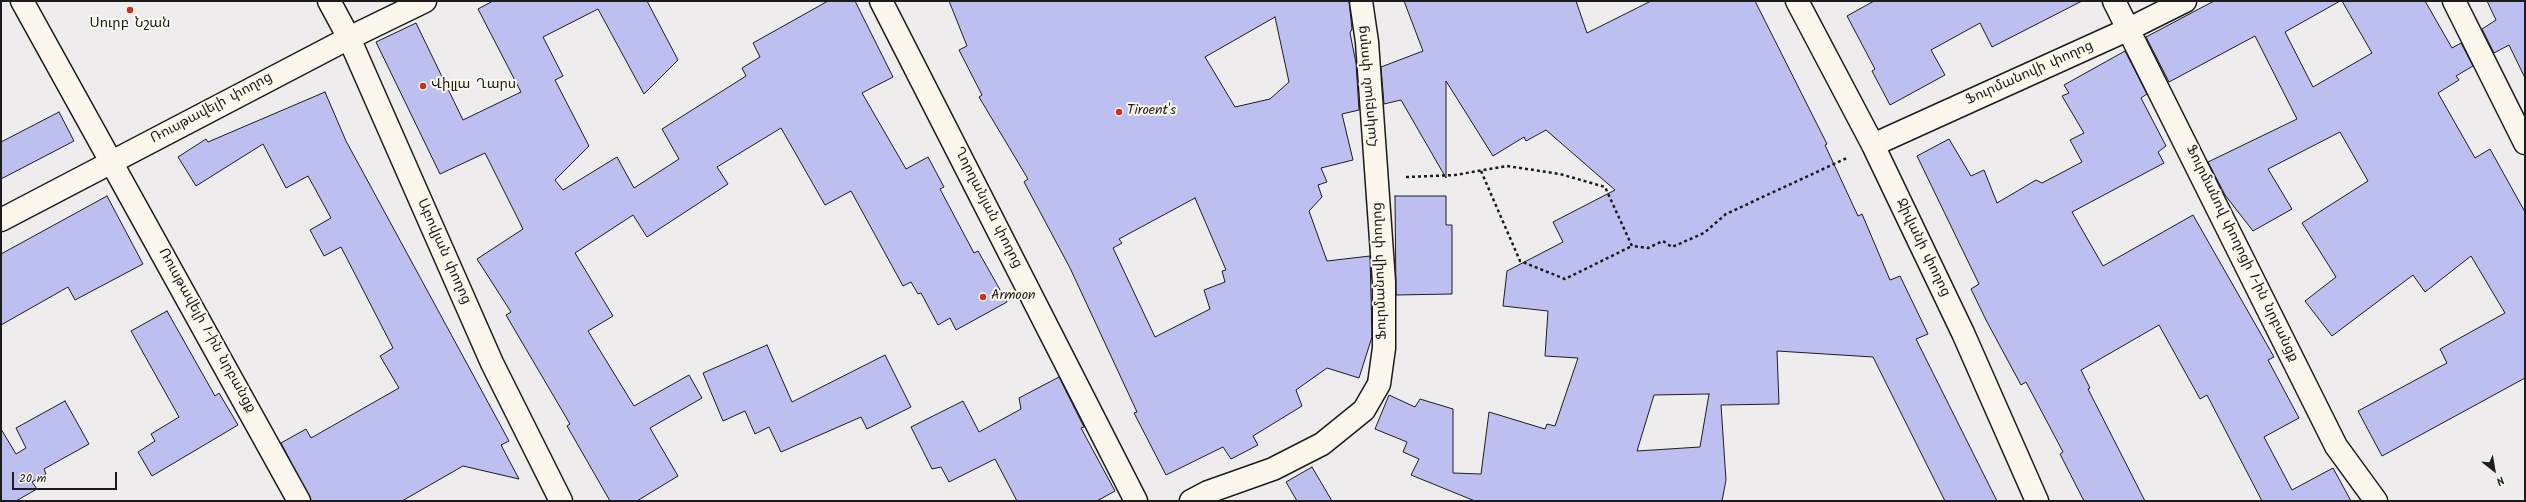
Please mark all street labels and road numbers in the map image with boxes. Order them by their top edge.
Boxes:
street label: Հակոբյան փողոց [1355,25,1383,147]
street label: Ֆուրմանովի փողոց [1964,38,2096,110]
street label: Ռուսթավելի փողոց [148,70,276,148]
street label: Ֆուրմանով փողոցի 1-ին նրբանցք [2181,143,2301,365]
street label: Ղորղանյան փողոց [949,145,1025,271]
street label: Ջիվանի փողոց [1891,196,1953,300]
street label: Աբովյան փողոց [412,197,474,307]
street label: Ֆուրմանովի փողոց [1370,202,1392,340]
street label: Ռուսթավելի 1-ին նրբանցք [154,246,258,416]

